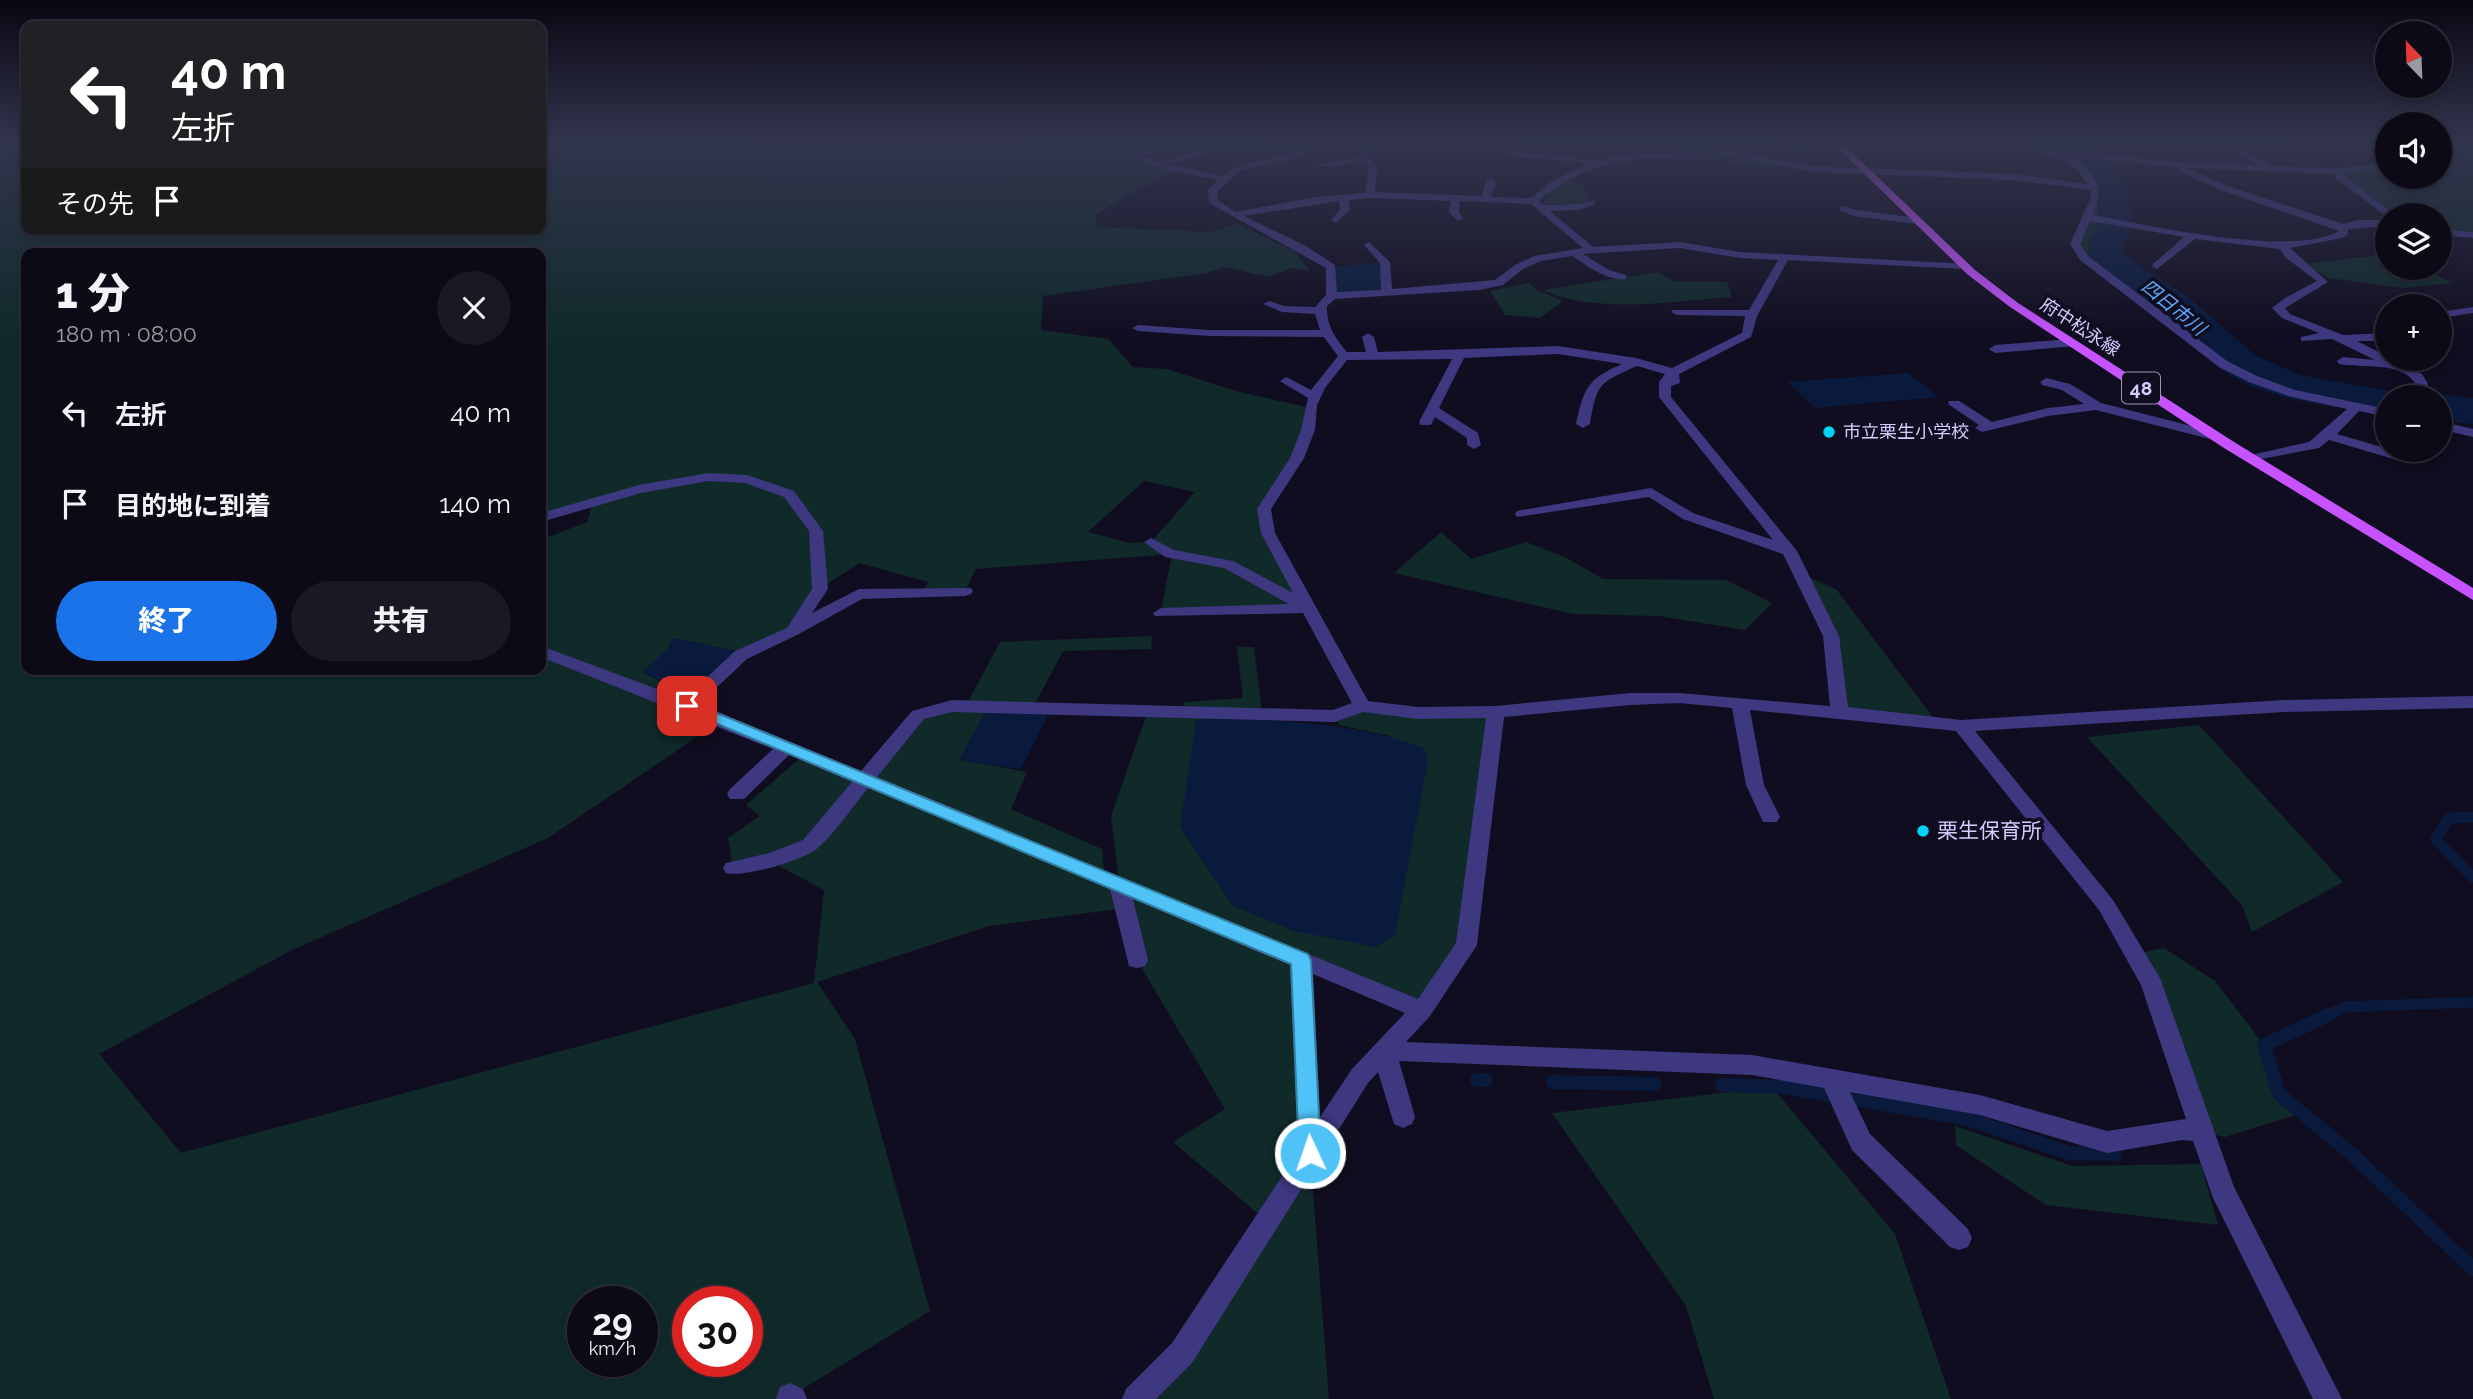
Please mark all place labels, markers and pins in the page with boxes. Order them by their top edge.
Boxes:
place label: 市立栗生小学校 [1843,421,1969,442]
marker: 市立栗生小学校 [1821,424,1837,440]
pin [657,676,717,736]
place label: 栗生保育所 [1937,818,2042,843]
marker: 栗生保育所 [1915,823,1931,839]

